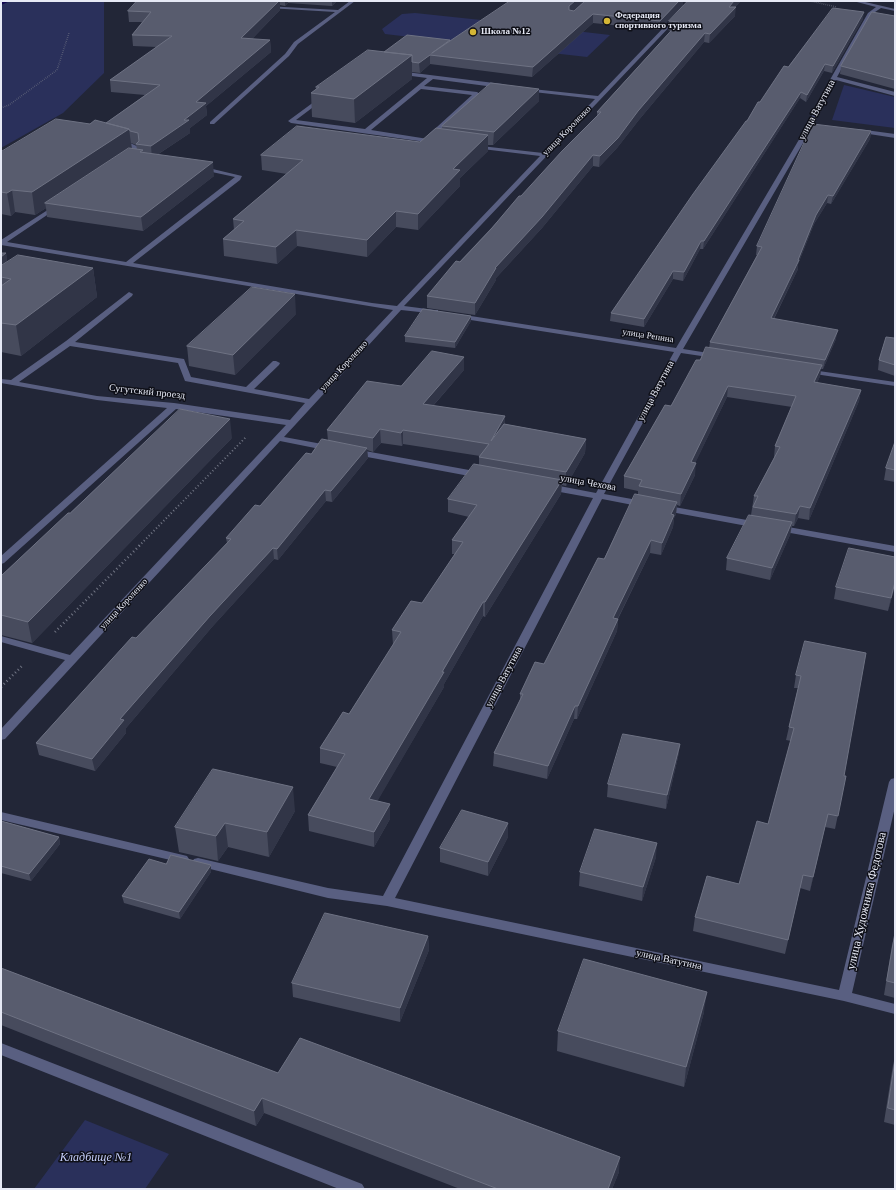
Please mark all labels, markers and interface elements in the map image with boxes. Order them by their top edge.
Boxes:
place label: Федерация спортивного туризма [615,11,701,32]
marker: Федерация спортивного туризма [602,16,612,26]
marker: Школа №12 [468,27,478,37]
place label: Школа №12 [481,27,530,37]
street label: улица Ватутина [796,78,838,142]
street label: улица Короленко [540,104,594,158]
street label: улица Репина [622,327,674,345]
street label: улица Короленко [318,339,370,393]
street label: улица Ватутина [635,359,677,423]
street label: Сугутский проезд [108,382,186,402]
street label: улица Чехова [559,472,617,494]
street label: улица Короленко [98,577,150,631]
street label: улица Ватутина [483,645,525,709]
street label: улица Художника Федотова [844,831,890,971]
street label: улица Ватутина [635,947,703,973]
park label: Кладбище №1 [60,1151,132,1165]

